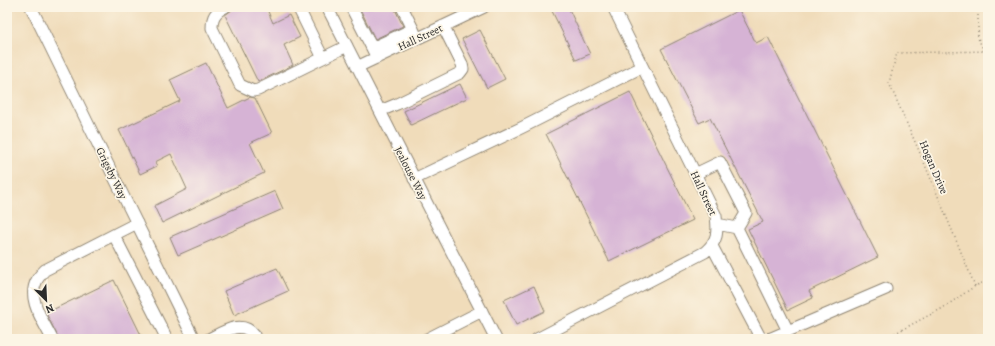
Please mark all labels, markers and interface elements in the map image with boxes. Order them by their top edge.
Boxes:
street label: Hall Street [395,20,445,54]
street label: Hogan Drive [916,138,952,196]
street label: Jealouse Way [391,144,430,203]
street label: Grigsby Way [93,145,131,202]
street label: Hall Street [687,168,721,218]
north arrow [26,280,66,320]
text: N [43,300,57,317]

